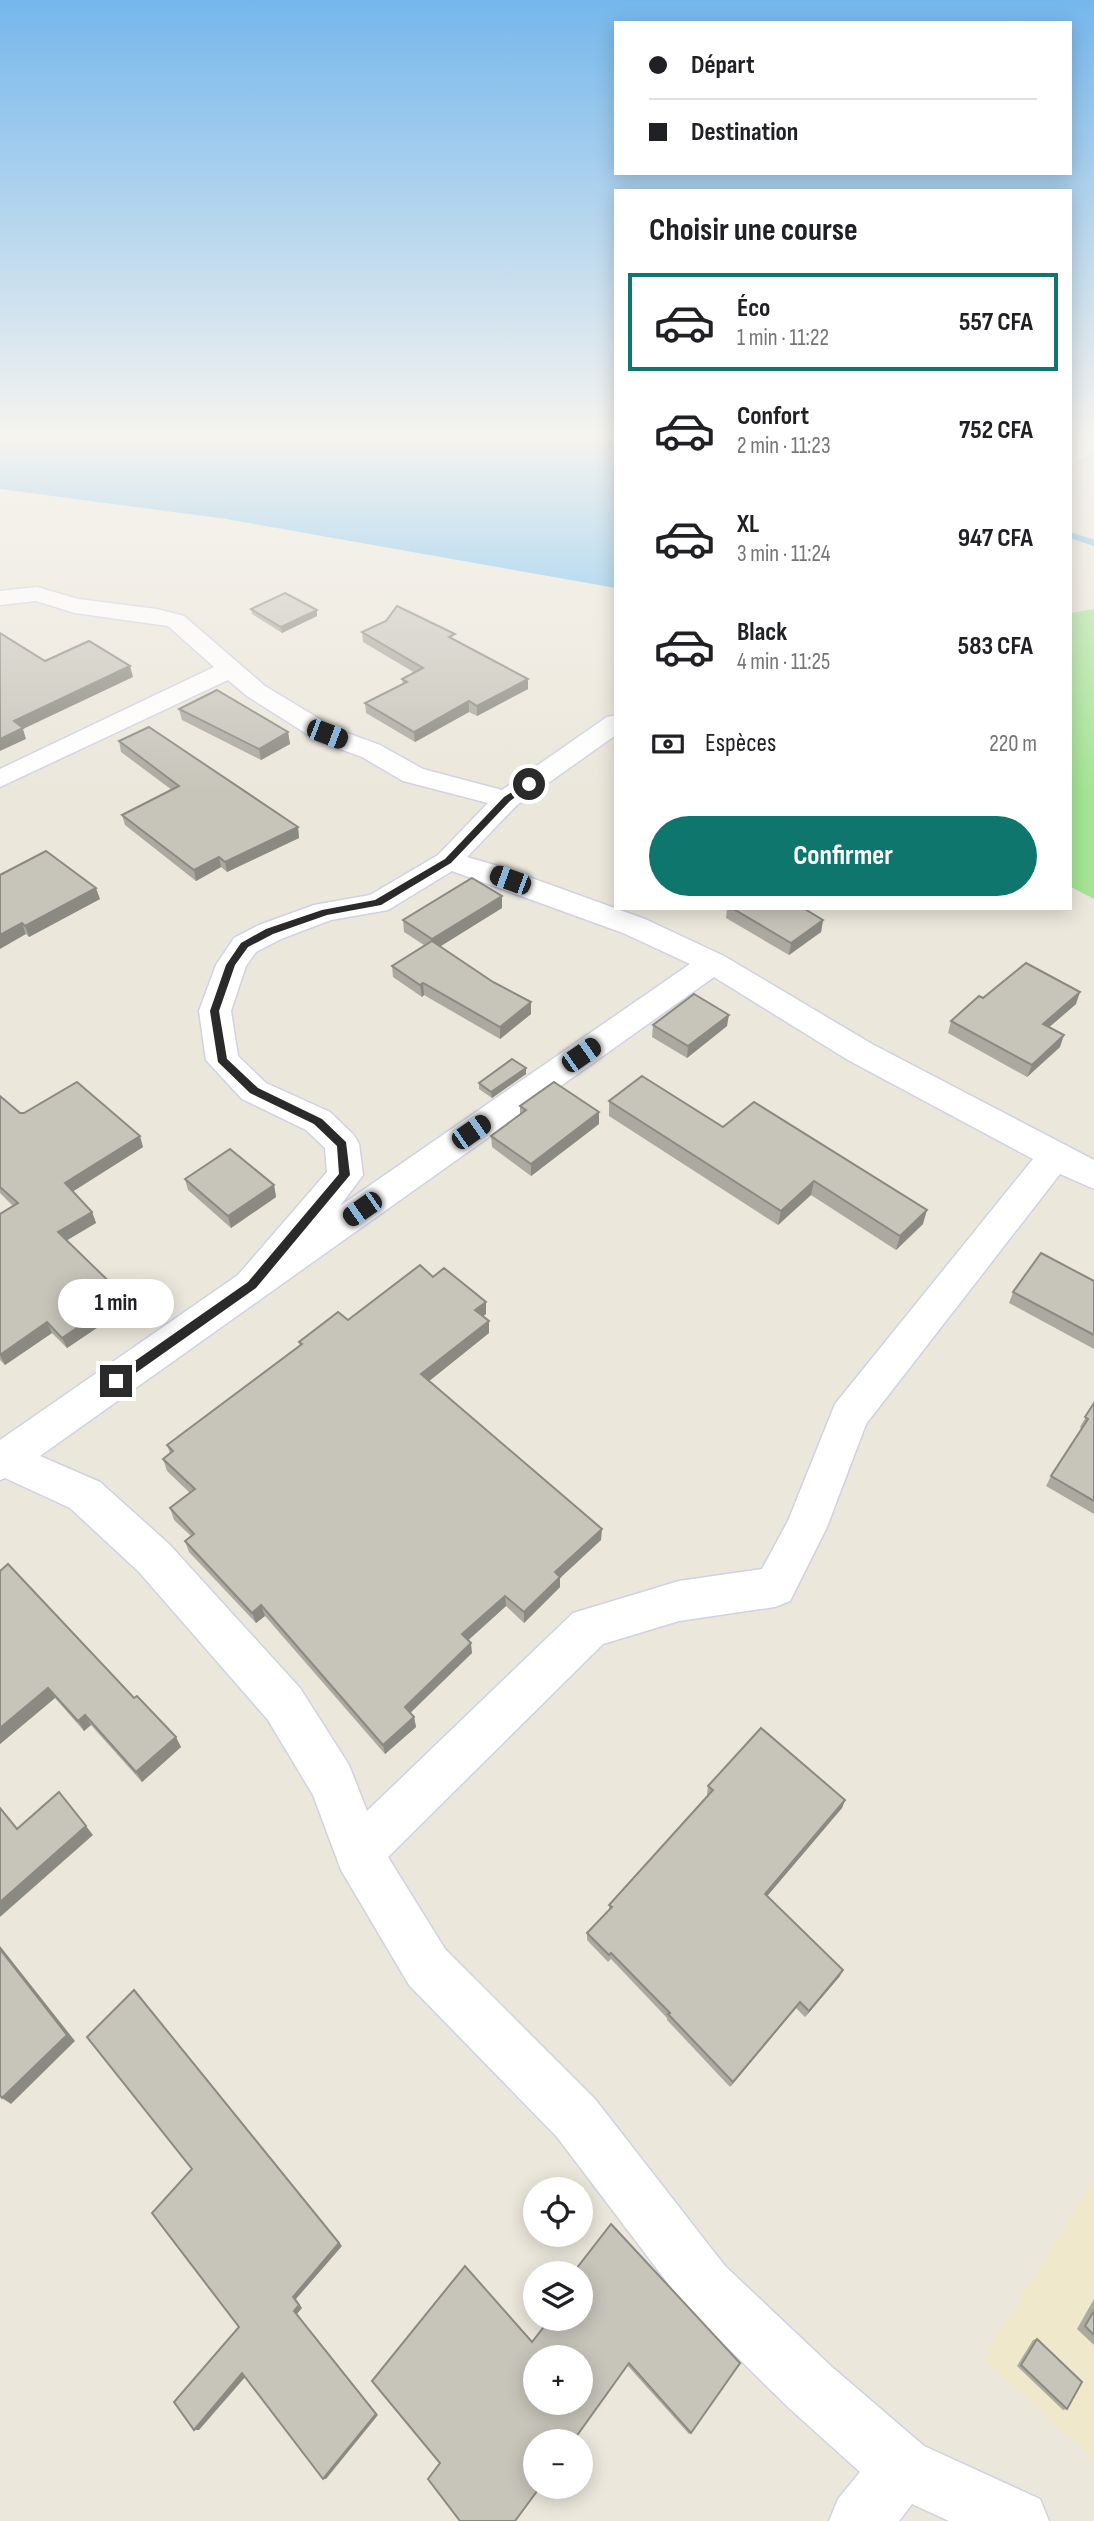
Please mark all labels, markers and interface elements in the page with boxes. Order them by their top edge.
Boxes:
text: Départ [691,50,754,81]
text: Destination [691,117,798,148]
text: Choisir une course [649,211,858,250]
icon: car [653,291,716,354]
text: Éco [737,293,770,324]
text: 557 CFA [959,307,1033,338]
text: 1 min · 11:22 [737,324,829,352]
icon: car [653,399,716,462]
text: Confort [737,401,809,432]
text: 752 CFA [959,415,1033,446]
text: 2 min · 11:23 [737,432,831,460]
icon: car [653,507,716,570]
text: XL [737,509,759,540]
text: 947 CFA [958,523,1033,554]
text: 3 min · 11:24 [737,540,830,568]
icon: car [653,615,716,678]
text: Black [737,617,787,648]
text: 583 CFA [958,631,1033,662]
text: 4 min · 11:25 [737,648,830,676]
car [304,717,351,751]
icon: cash [649,725,687,763]
text: Espèces [705,728,776,759]
text: 220 m [989,730,1037,758]
route start [513,768,545,800]
button: Confirmer [649,816,1037,896]
car [487,863,534,897]
car [558,1034,605,1076]
car [448,1111,495,1153]
car [339,1188,386,1230]
callout: 1 min [58,1280,174,1328]
text: 1 min [95,1289,137,1317]
route end [100,1365,132,1397]
map controls [523,2177,593,2499]
button: locate [523,2177,593,2247]
button: layers [523,2261,593,2331]
button: + [523,2345,593,2415]
button: − [523,2429,593,2499]

